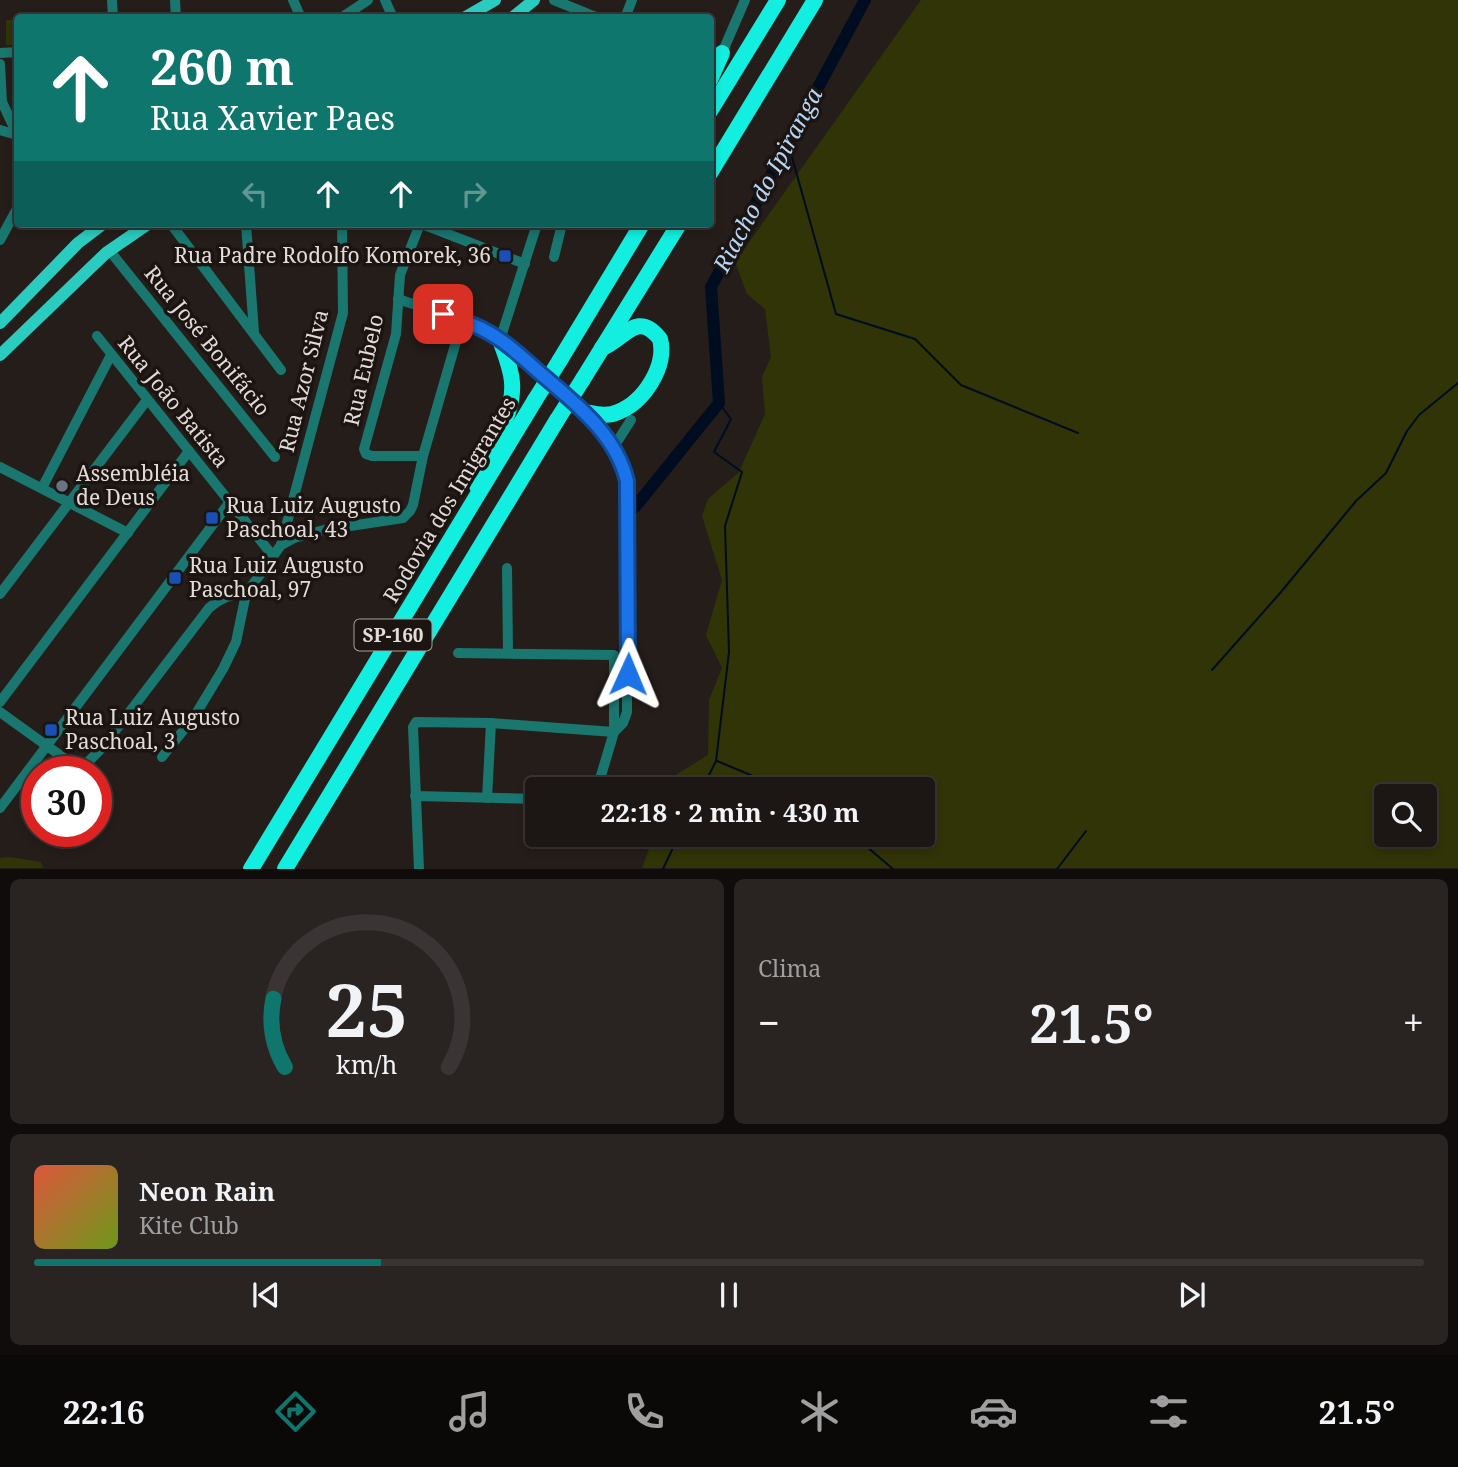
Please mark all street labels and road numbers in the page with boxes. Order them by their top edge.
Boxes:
street label: Rua José Bonifácio [139,260,277,421]
street label: Rua Azor Silva [272,307,334,455]
street label: Rua Eubelo [337,311,389,428]
street label: Rua João Batista [112,330,236,473]
street label: Rodovia dos Imigrantes [376,391,522,608]
road number: SP-160 [354,620,432,650]

